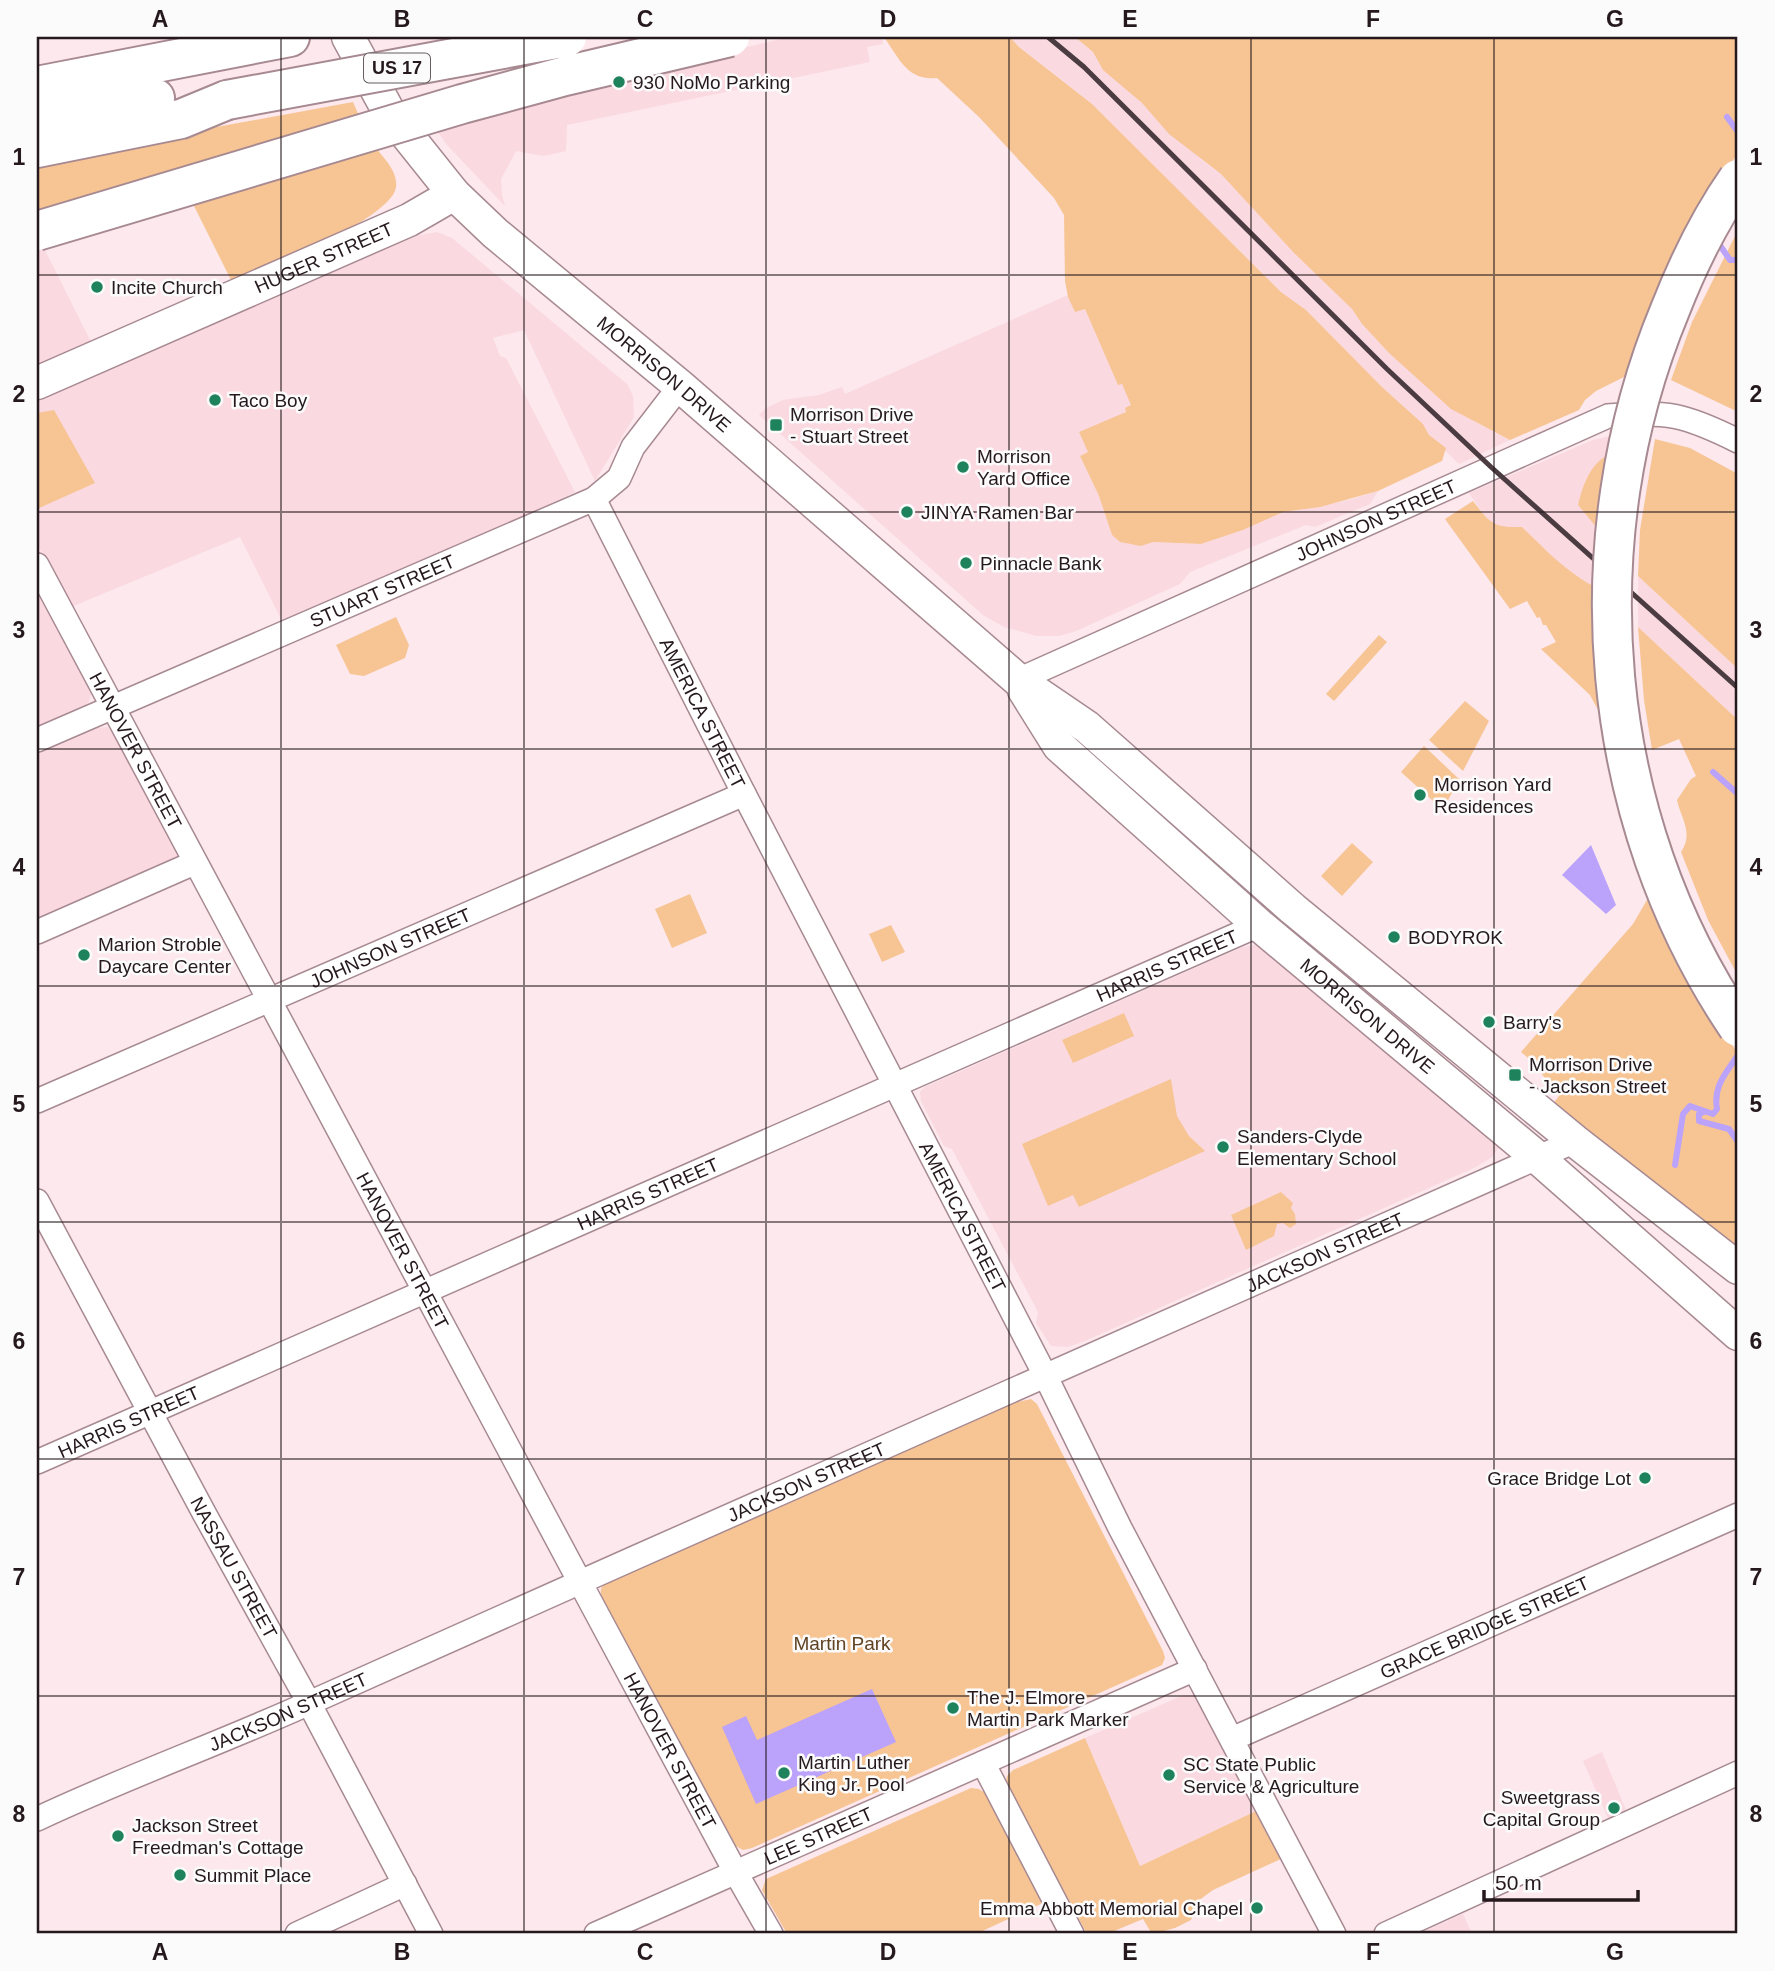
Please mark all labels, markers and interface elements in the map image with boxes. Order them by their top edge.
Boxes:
text: A [152,6,168,32]
text: B [394,6,410,32]
text: C [637,6,653,32]
text: D [880,6,896,32]
text: E [1122,6,1138,32]
text: F [1366,6,1380,32]
text: G [1606,6,1624,32]
road number: US 17 [364,54,430,82]
place label: 930 NoMo Parking [633,72,790,93]
marker: 930 NoMo Parking [611,74,627,90]
text: 1 [13,144,26,170]
text: 1 [1750,144,1763,170]
street label: HUGER STREET [251,218,397,297]
place label: Incite Church [111,277,223,298]
marker: Incite Church [89,279,105,295]
street label: MORRISON DRIVE [593,312,735,436]
text: 2 [13,381,25,407]
text: 2 [1750,381,1762,407]
place label: Taco Boy [229,390,308,411]
marker: Taco Boy [207,392,223,408]
place label: Morrison Drive - Stuart Street [790,404,914,447]
marker: Morrison Drive - Stuart Street [768,417,784,433]
place label: Morrison Yard Office [977,446,1070,489]
marker: Morrison Yard Office [955,459,971,475]
street label: JOHNSON STREET [1293,475,1460,565]
place label: JINYA Ramen Bar [921,502,1074,523]
marker: JINYA Ramen Bar [899,504,915,520]
street label: STUART STREET [307,550,458,632]
place label: Pinnacle Bank [980,553,1102,574]
marker: Pinnacle Bank [958,555,974,571]
text: 3 [13,617,25,643]
text: 3 [1750,617,1762,643]
street label: AMERICA STREET [655,634,749,792]
street label: HANOVER STREET [85,669,186,833]
place label: Morrison Yard Residences [1434,774,1552,817]
marker: Morrison Yard Residences [1412,787,1428,803]
text: 4 [13,854,26,880]
text: 4 [1750,854,1763,880]
street label: JOHNSON STREET [307,904,474,992]
street label: HARRIS STREET [1093,926,1241,1006]
place label: BODYROK [1408,927,1503,948]
marker: BODYROK [1386,929,1402,945]
place label: Marion Stroble Daycare Center [98,934,232,977]
marker: Marion Stroble Daycare Center [76,947,92,963]
street label: MORRISON DRIVE [1296,954,1439,1078]
place label: Barry's [1503,1012,1562,1033]
marker: Barry's [1481,1014,1497,1030]
place label: Morrison Drive - Jackson Street [1529,1054,1667,1097]
marker: Morrison Drive - Jackson Street [1507,1067,1523,1083]
text: 5 [13,1091,26,1117]
text: 5 [1750,1091,1763,1117]
place label: Sanders-Clyde Elementary School [1237,1126,1396,1169]
street label: AMERICA STREET [915,1138,1010,1296]
marker: Sanders-Clyde Elementary School [1215,1139,1231,1155]
street label: HARRIS STREET [574,1154,722,1234]
street label: HANOVER STREET [352,1169,453,1333]
street label: JACKSON STREET [1243,1208,1407,1297]
text: 6 [13,1328,25,1354]
text: 6 [1750,1328,1762,1354]
street label: HARRIS STREET [55,1382,203,1462]
street label: JACKSON STREET [724,1438,889,1526]
place label: Grace Bridge Lot [1487,1468,1632,1489]
marker: Grace Bridge Lot [1637,1470,1653,1486]
street label: NASSAU STREET [186,1493,281,1642]
text: 7 [13,1564,25,1590]
text: 7 [1750,1564,1762,1590]
street label: GRACE BRIDGE STREET [1377,1572,1593,1683]
park label: Martin Park [793,1633,891,1654]
street label: JACKSON STREET [206,1668,371,1756]
street label: HANOVER STREET [619,1669,720,1833]
place label: The J. Elmore Martin Park Marker [967,1687,1129,1730]
marker: The J. Elmore Martin Park Marker [945,1700,961,1716]
place label: Martin Luther King Jr. Pool [798,1752,911,1795]
place label: SC State Public Service & Agriculture [1183,1754,1359,1797]
marker: Martin Luther King Jr. Pool [776,1765,792,1781]
marker: SC State Public Service & Agriculture [1161,1767,1177,1783]
place label: Sweetgrass Capital Group [1483,1787,1600,1830]
marker: Sweetgrass Capital Group [1606,1800,1622,1816]
text: 8 [13,1801,26,1827]
text: 8 [1750,1801,1763,1827]
street label: LEE STREET [761,1803,876,1869]
place label: Jackson Street Freedman's Cottage [132,1815,304,1858]
marker: Jackson Street Freedman's Cottage [110,1828,126,1844]
scale bar [1484,1859,1638,1903]
place label: Summit Place [194,1865,311,1886]
marker: Summit Place [172,1867,188,1883]
text: 50 m [1495,1871,1542,1894]
place label: Emma Abbott Memorial Chapel [980,1898,1243,1919]
marker: Emma Abbott Memorial Chapel [1249,1900,1265,1916]
text: A [152,1939,168,1965]
text: B [394,1939,410,1965]
text: C [637,1939,653,1965]
text: D [880,1939,896,1965]
text: E [1122,1939,1138,1965]
text: F [1366,1939,1380,1965]
text: G [1606,1939,1624,1965]

